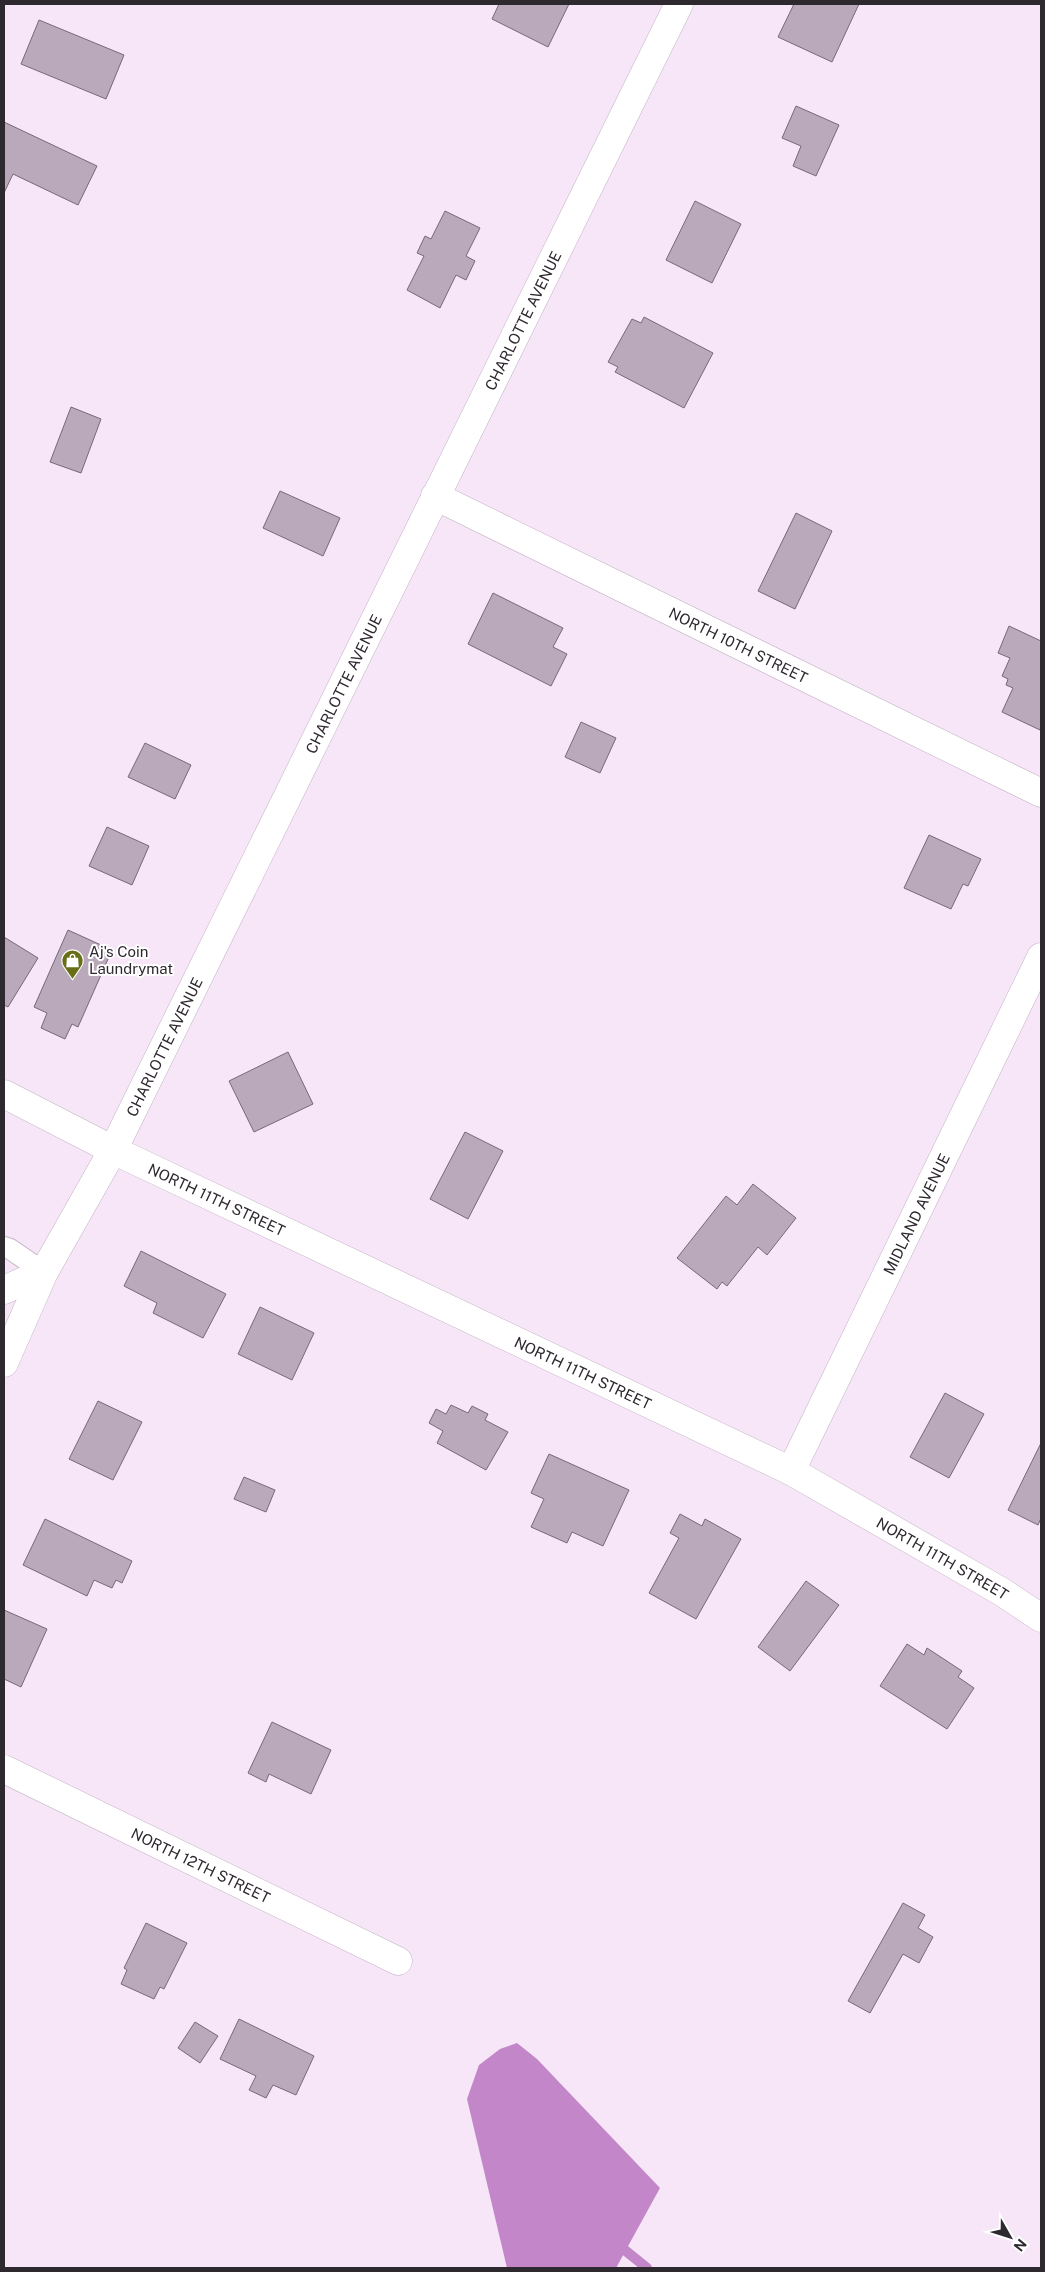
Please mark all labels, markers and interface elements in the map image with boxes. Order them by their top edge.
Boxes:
street label: CHARLOTTE AVENUE [481,248,564,393]
street label: NORTH 10TH STREET [666,604,811,686]
street label: CHARLOTTE AVENUE [302,611,385,756]
place label: Aj's Coin Laundrymat [89,943,173,977]
shop icon: Aj's Coin Laundrymat [61,948,85,979]
street label: CHARLOTTE AVENUE [122,975,205,1119]
street label: MIDLAND AVENUE [879,1151,953,1277]
street label: NORTH 11TH STREET [146,1160,288,1239]
street label: NORTH 11TH STREET [512,1333,654,1412]
street label: NORTH 11TH STREET [874,1513,1012,1603]
street label: NORTH 12TH STREET [129,1824,273,1906]
north arrow [985,2212,1035,2262]
text: N [1010,2236,1030,2254]

